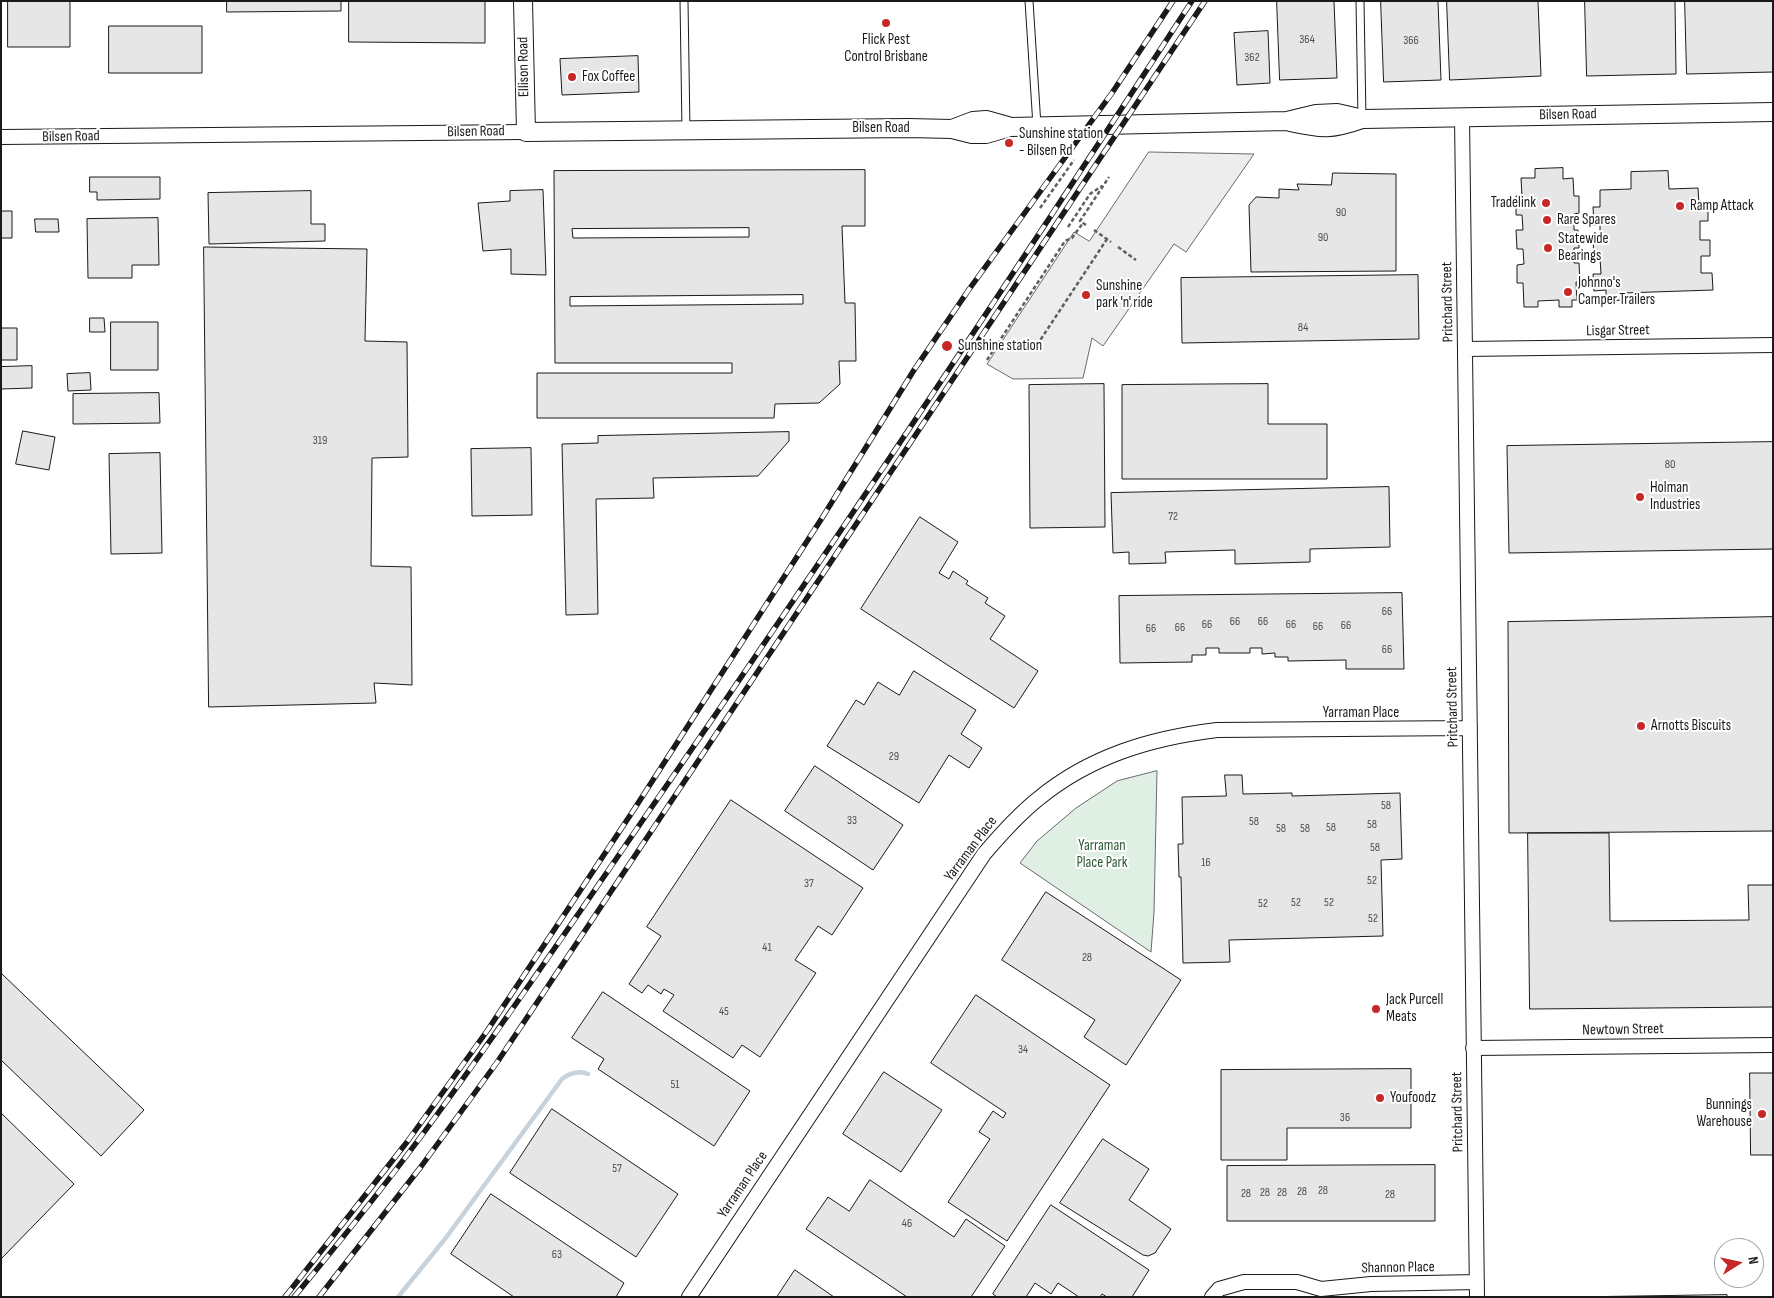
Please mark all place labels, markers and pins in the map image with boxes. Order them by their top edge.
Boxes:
marker: Flick Pest Control Brisbane [880,17,892,29]
place label: Flick Pest Control Brisbane [844,31,928,66]
place label: Fox Coffee [582,68,635,86]
marker: Fox Coffee [566,71,578,83]
place label: Sunshine station - Bilsen Rd [1019,125,1103,160]
marker: Sunshine station - Bilsen Rd [1003,137,1015,149]
place label: Tradelink [1491,194,1536,212]
marker: Tradelink [1540,197,1552,209]
place label: Ramp Attack [1690,197,1754,215]
marker: Ramp Attack [1674,200,1686,212]
place label: Rare Spares [1557,211,1616,229]
marker: Rare Spares [1541,214,1553,226]
place label: Statewide Bearings [1558,230,1609,265]
marker: Statewide Bearings [1542,242,1554,254]
place label: Johnno's Camper Trailers [1578,274,1655,309]
place label: Sunshine park 'n' ride [1096,277,1153,312]
marker: Johnno's Camper Trailers [1562,286,1574,298]
marker: Sunshine park 'n' ride [1080,289,1092,301]
place label: Sunshine station [958,337,1042,355]
marker: Sunshine station [940,339,954,353]
place label: Holman Industries [1650,479,1700,514]
marker: Holman Industries [1634,491,1646,503]
place label: Arnotts Biscuits [1651,717,1731,735]
marker: Arnotts Biscuits [1635,720,1647,732]
place label: Jack Purcell Meats [1386,991,1443,1026]
marker: Jack Purcell Meats [1370,1003,1382,1015]
place label: Youfoodz [1390,1089,1436,1107]
marker: Youfoodz [1374,1092,1386,1104]
place label: Bunnings Warehouse [1696,1096,1752,1131]
marker: Bunnings Warehouse [1756,1108,1768,1120]

